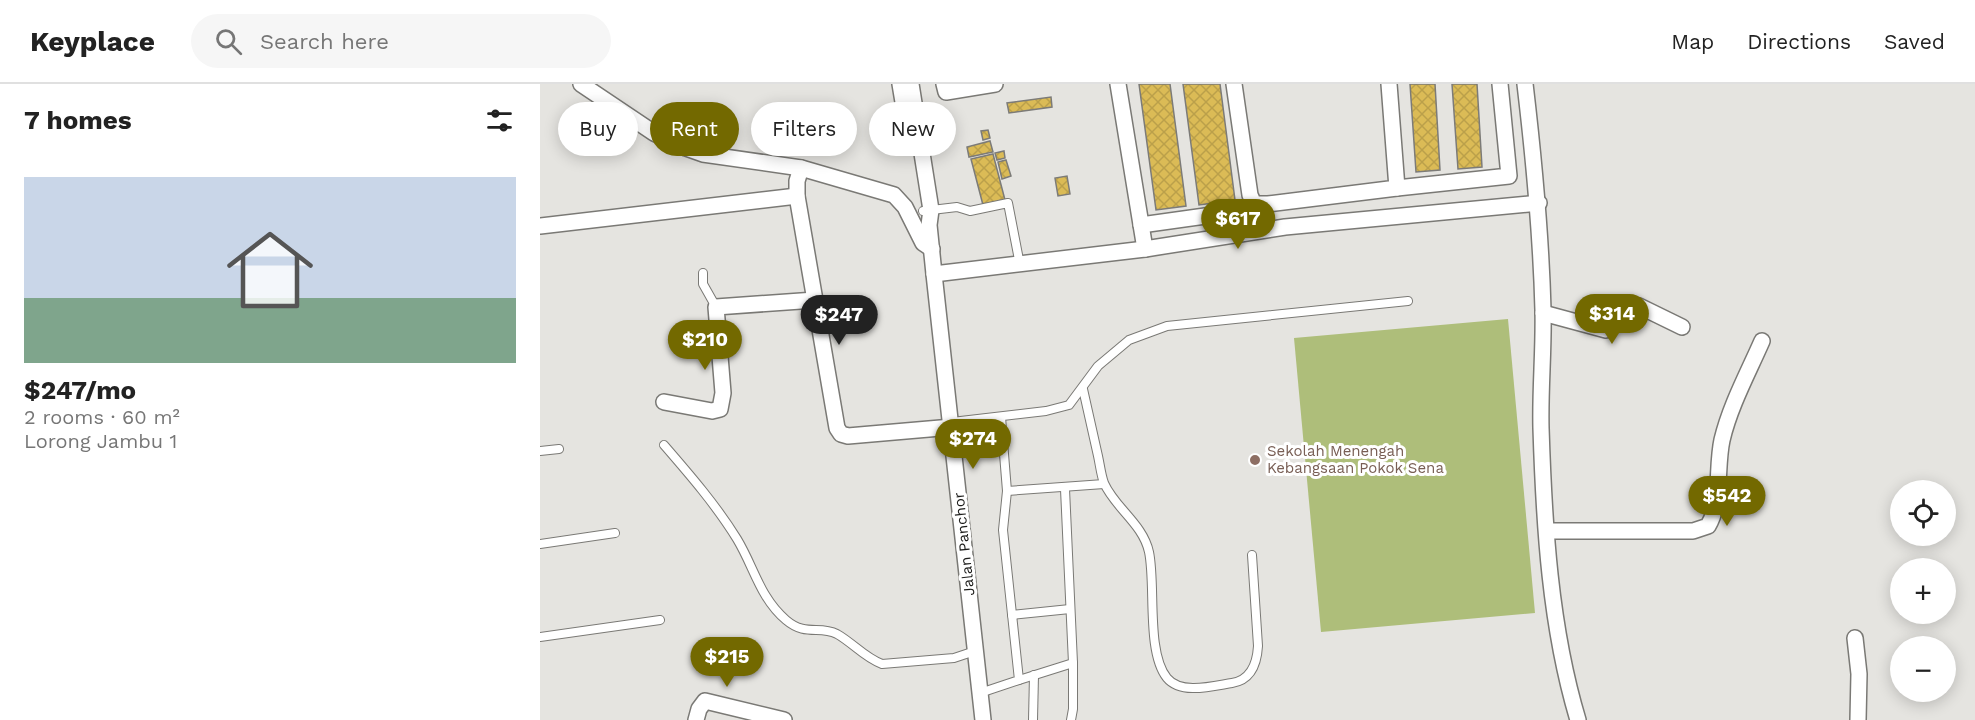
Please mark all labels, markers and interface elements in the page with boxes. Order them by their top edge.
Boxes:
search box [191,14,611,68]
text: Keyplace [30,25,155,58]
icon: search [212,25,245,58]
text: Search here [260,29,389,54]
text: Map [1671,29,1714,54]
text: Directions [1747,29,1851,54]
text: Saved [1884,29,1945,54]
chip: Buy [558,102,638,156]
chip: Rent [650,102,739,156]
chip: Filters [751,102,857,156]
chip: New [869,102,956,156]
icon: filters [483,104,516,137]
text: 7 homes [24,105,132,135]
pin: $617 [1202,199,1274,250]
text: $617 [1215,206,1261,230]
icon: home [216,216,324,324]
pin: $314 [1576,294,1648,345]
pin: $247 [803,295,875,346]
text: $314 [1589,301,1635,325]
text: $247 [815,302,863,326]
pin: $210 [669,320,741,371]
text: $210 [682,327,728,351]
text: $247/mo [24,375,136,405]
text: 2 rooms · 60 m² [24,405,180,429]
pin: $274 [937,419,1009,470]
text: $274 [949,426,997,450]
text: Lorong Jambu 1 [24,429,177,453]
place label: Sekolah Menengah Kebangsaan Pokok Sena [1267,442,1444,477]
marker: Sekolah Menengah Kebangsaan Pokok Sena [1248,453,1262,467]
pin: $542 [1691,476,1763,527]
map controls [1890,480,1956,702]
button: locate [1890,480,1956,546]
text: $542 [1702,483,1752,507]
street label: Jalan Panchor [950,491,978,597]
button: + [1890,558,1956,624]
button: − [1890,636,1956,702]
pin: $215 [691,637,763,688]
text: $215 [704,644,750,668]

